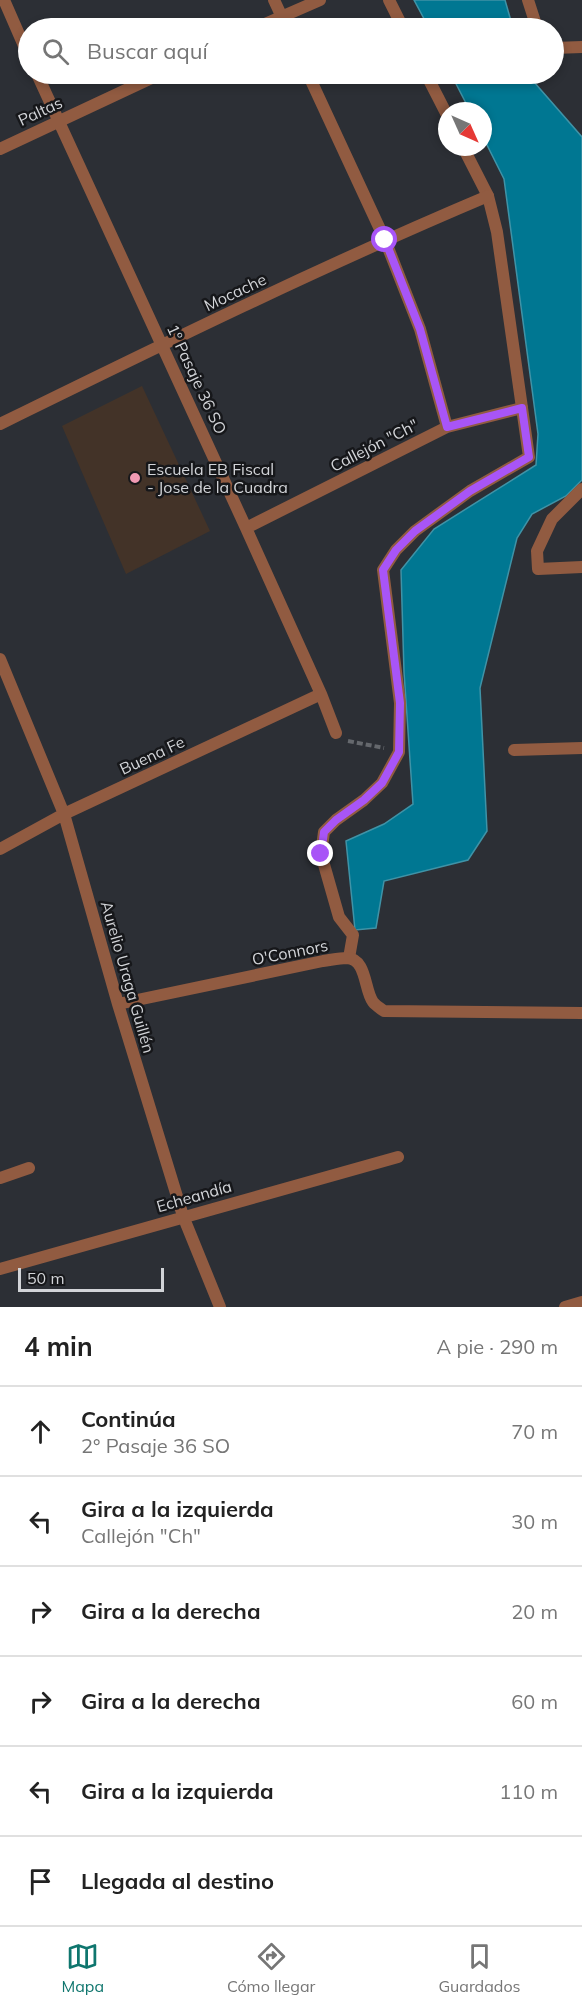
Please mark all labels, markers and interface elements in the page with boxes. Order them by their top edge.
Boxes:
search box [18,18,564,84]
icon: search [39,35,72,68]
text: Buscar aquí [87,37,208,65]
street label: Paltas [15,92,65,130]
north arrow [438,102,492,156]
route start [371,226,397,252]
street label: Mocache [201,269,269,315]
street label: 1º Pasaje 36 SO [163,321,231,437]
street label: Callejón "Ch" [327,414,421,476]
place label: Escuela EB Fiscal - Jose de la Cuadra [147,459,288,497]
marker: Escuela EB Fiscal - Jose de la Cuadra [128,471,142,485]
street label: Buena Fe [116,731,188,779]
route end [307,840,333,866]
street label: Aurelio Uraga Guillén [97,899,159,1055]
street label: O'Connors [250,935,330,969]
street label: Echeandía [154,1176,234,1216]
scale bar [18,1265,164,1292]
text: 50 m [27,1268,64,1288]
text: 4 min [24,1330,93,1363]
text: A pie · 290 m [437,1334,558,1359]
text: Continúa [81,1405,176,1433]
icon: ahead [24,1415,57,1448]
text: 70 m [511,1419,558,1444]
text: 2° Pasaje 36 SO [81,1433,230,1458]
text: Gira a la izquierda [81,1495,274,1523]
icon: left [24,1505,57,1538]
text: 30 m [511,1509,558,1534]
text: Callejón "Ch" [81,1523,201,1548]
icon: right [24,1595,57,1628]
text: Gira a la derecha [81,1597,261,1625]
text: 20 m [511,1599,558,1624]
icon: right [24,1685,57,1718]
text: Gira a la derecha [81,1687,261,1715]
text: 60 m [511,1689,558,1714]
icon: left [24,1775,57,1808]
text: Gira a la izquierda [81,1777,274,1805]
text: 110 m [499,1779,558,1804]
icon: arrive [24,1865,57,1898]
text: Llegada al destino [81,1867,274,1895]
tab: Mapa [62,1940,104,1996]
tab: Cómo llegar [227,1940,315,1996]
tab: Guardados [438,1940,520,1996]

